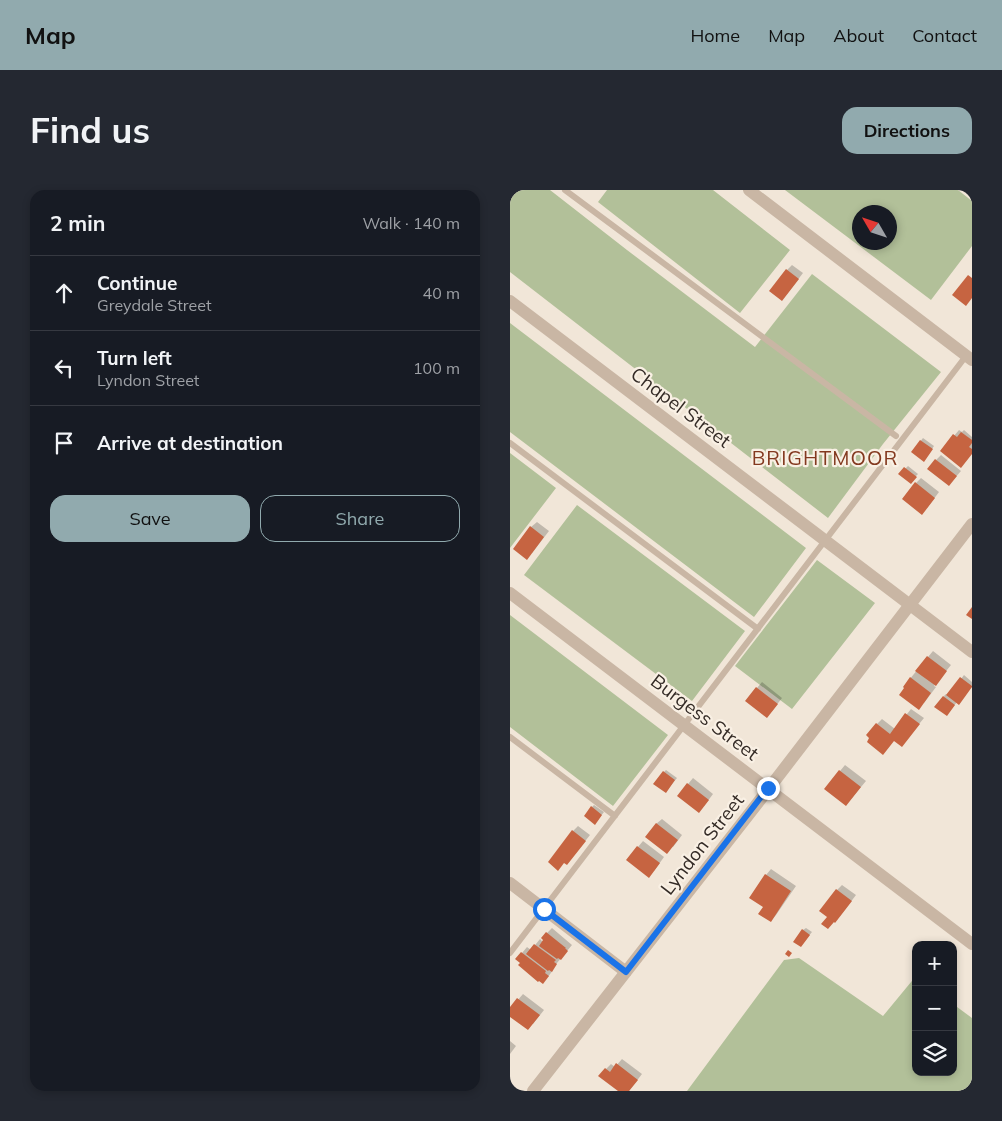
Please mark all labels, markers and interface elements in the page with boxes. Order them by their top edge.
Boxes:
text: Map [25,20,76,50]
text: Home [690,24,740,47]
text: Map [768,24,805,47]
text: About [833,24,884,47]
text: Contact [912,24,977,47]
button: Directions [842,107,972,154]
text: Find us [30,108,150,152]
north arrow [852,205,897,250]
text: 2 min [50,210,105,236]
text: Walk · 140 m [362,213,460,233]
text: Continue [97,271,177,295]
icon: ahead [50,279,78,307]
text: 40 m [423,283,460,303]
text: Greydale Street [97,295,212,315]
text: Turn left [97,346,172,370]
icon: left [50,354,78,382]
text: 100 m [413,358,460,378]
street label: Chapel Street [626,362,736,453]
text: Lyndon Street [97,370,199,390]
icon: arrive [50,429,78,457]
text: Arrive at destination [97,431,283,455]
district label: BRIGHTMOOR [752,445,898,470]
button: Save [50,495,250,542]
button: Share [260,495,460,542]
street label: Burgess Street [646,669,764,766]
route end [757,777,780,800]
street label: Lyndon Street [655,788,749,899]
route start [533,898,556,921]
map controls [912,941,957,1076]
button: + [912,941,957,986]
button: − [912,986,957,1031]
button: layers [912,1031,957,1076]

